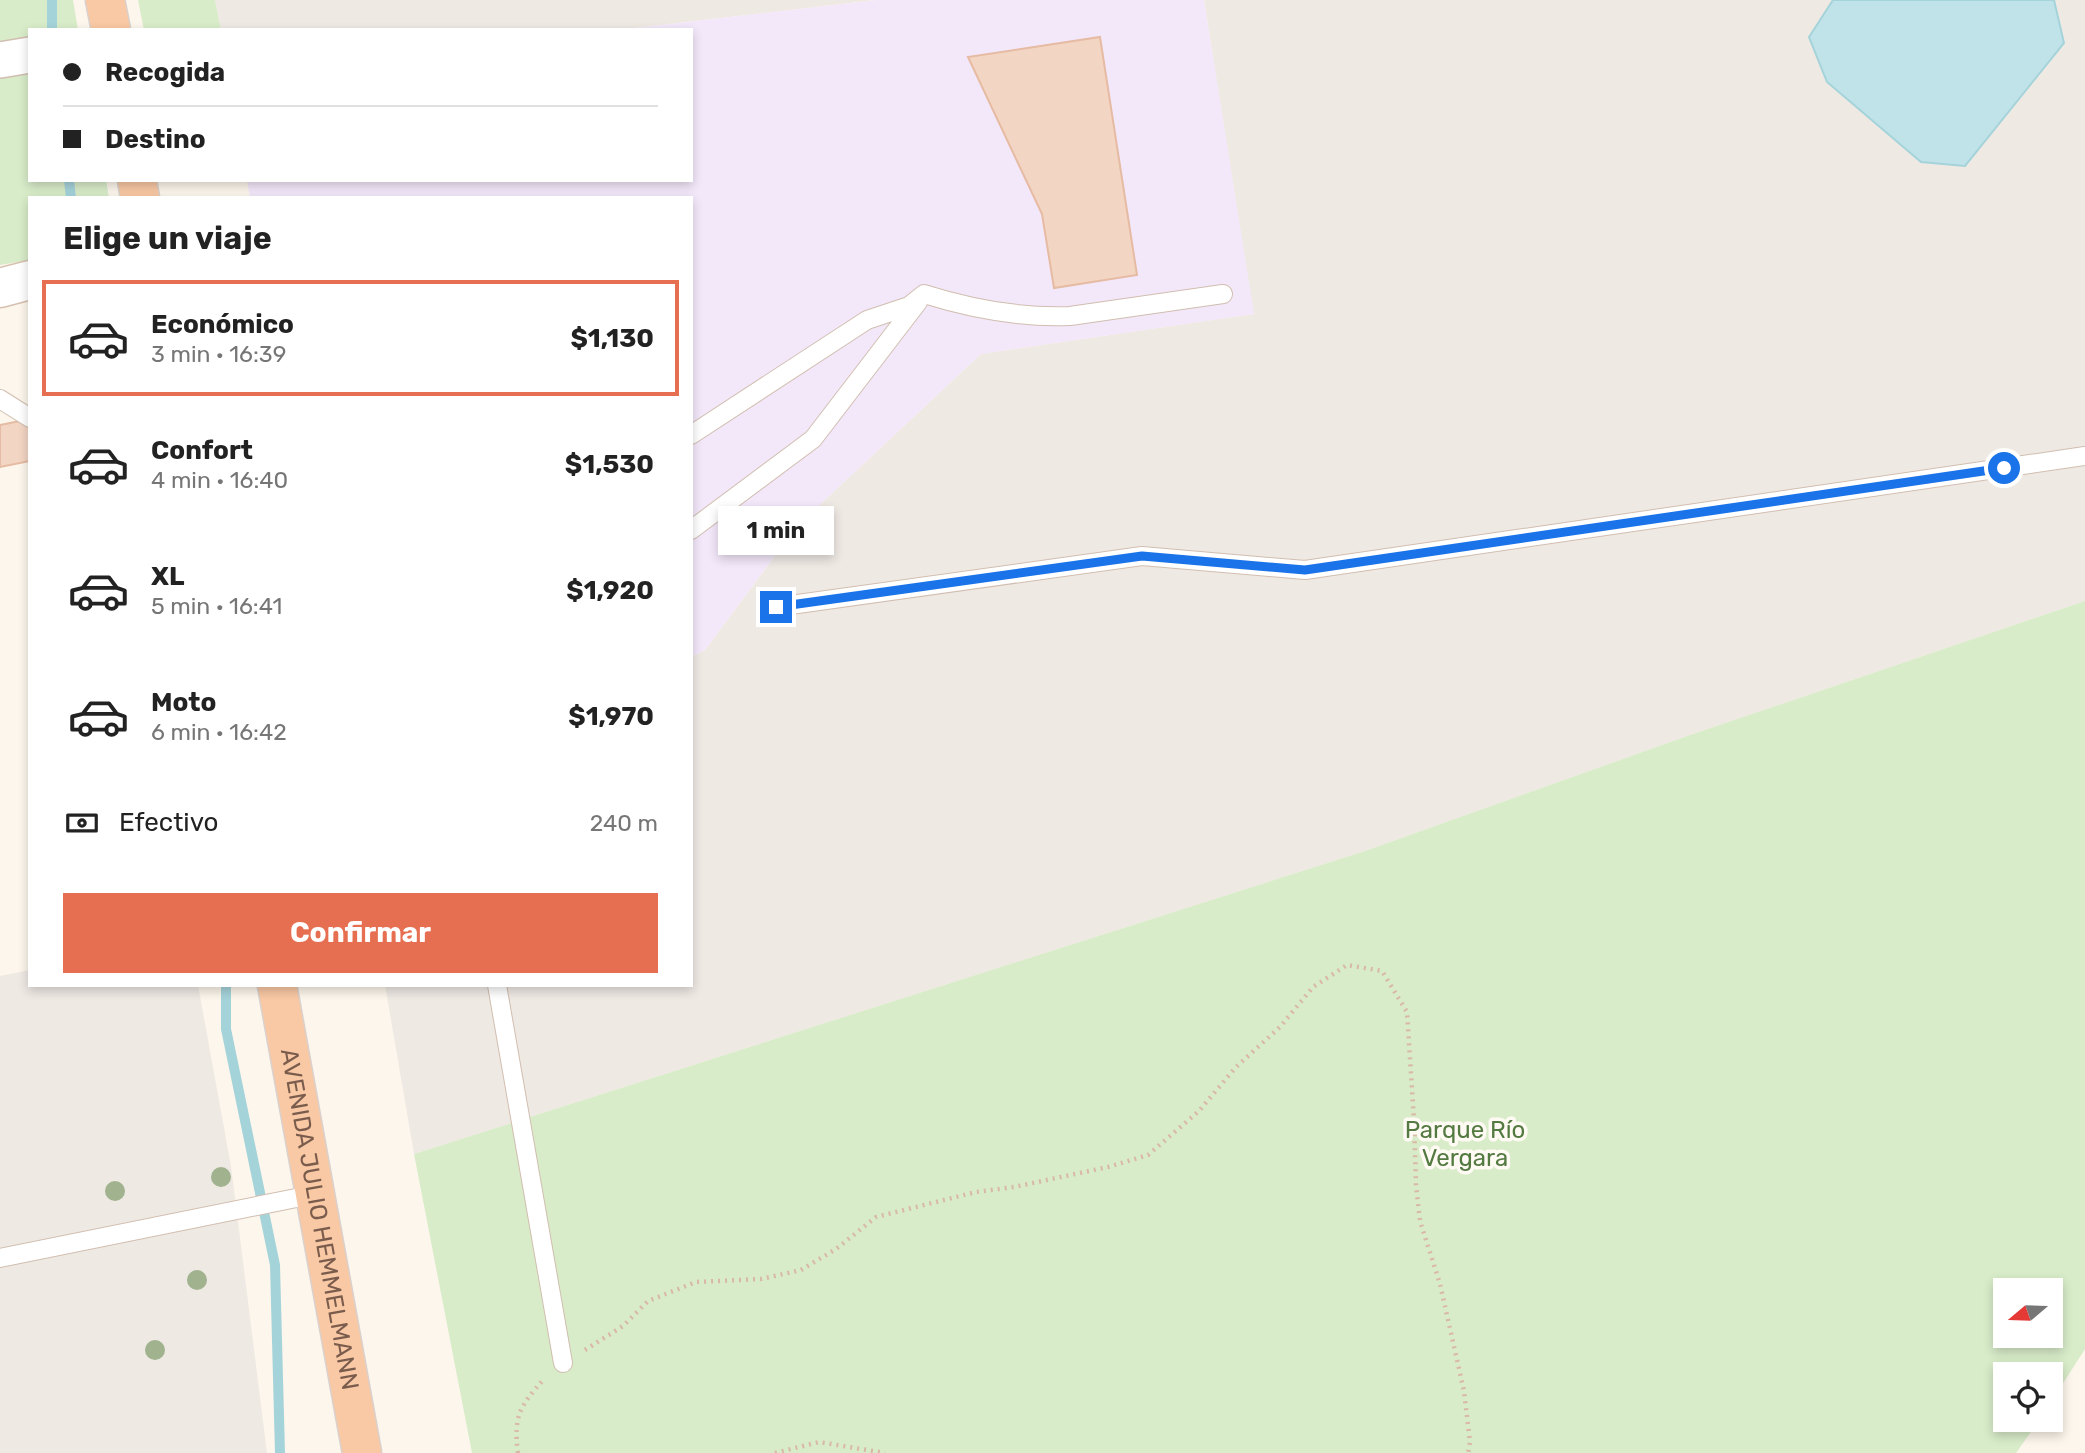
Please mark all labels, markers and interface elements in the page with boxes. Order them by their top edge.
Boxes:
text: Recogida [105,57,225,88]
text: Destino [105,124,206,155]
text: Elige un viaje [63,219,272,257]
icon: car [67,307,130,370]
text: Económico [151,309,294,340]
text: $1,130 [570,323,654,354]
text: 3 min · 16:39 [151,340,286,368]
icon: car [67,433,130,496]
text: Confort [151,435,253,466]
text: $1,530 [565,449,654,480]
route start [1988,452,2020,484]
text: 4 min · 16:40 [151,466,288,494]
callout: 1 min [718,505,834,554]
text: 1 min [747,516,805,544]
icon: car [67,559,130,622]
text: XL [151,561,184,592]
text: $1,920 [566,575,654,606]
route end [760,591,792,623]
text: 5 min · 16:41 [151,592,282,620]
icon: car [67,685,130,748]
text: Moto [151,687,216,718]
text: $1,970 [568,701,654,732]
text: 6 min · 16:42 [151,718,287,746]
icon: cash [63,804,101,842]
text: Efectivo [119,807,218,838]
text: 240 m [590,809,658,837]
button: Confirmar [63,893,658,973]
street label: AVENIDA JULIO HEMMELMANN [275,1046,364,1392]
park label: Parque Río Vergara [1405,1116,1525,1172]
north arrow [1993,1278,2063,1348]
map controls [1993,1278,2063,1432]
button: locate [1993,1362,2063,1432]

